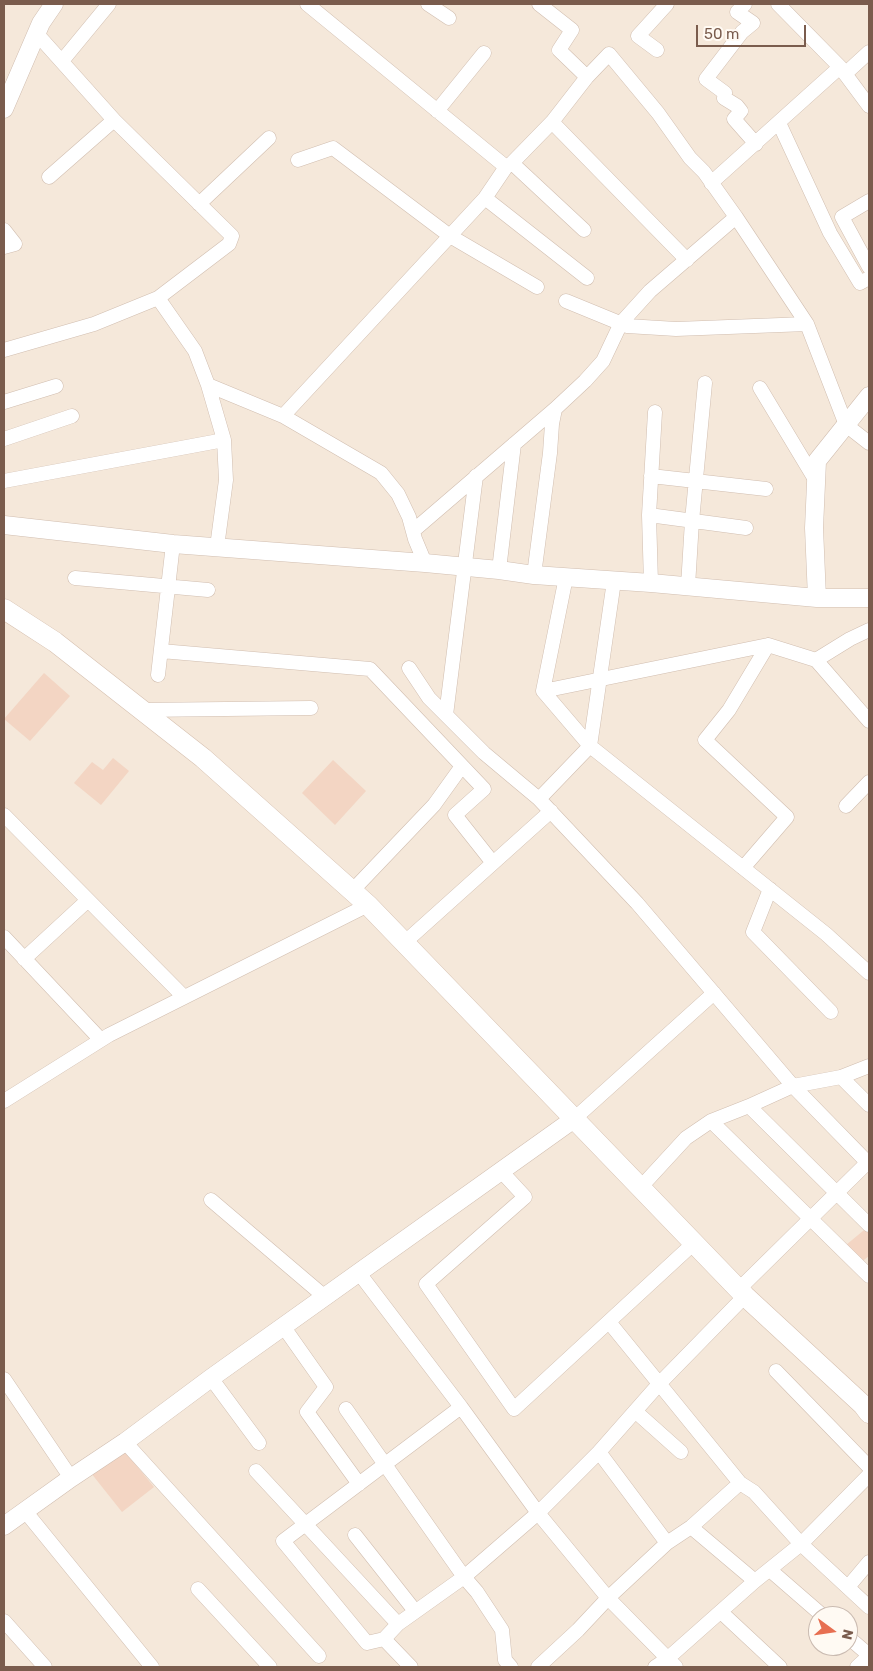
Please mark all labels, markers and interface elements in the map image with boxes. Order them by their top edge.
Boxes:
scale bar [698,15,808,47]
text: 50 m [704,25,739,43]
north arrow [808,1606,858,1656]
text: N [838,1628,857,1641]

